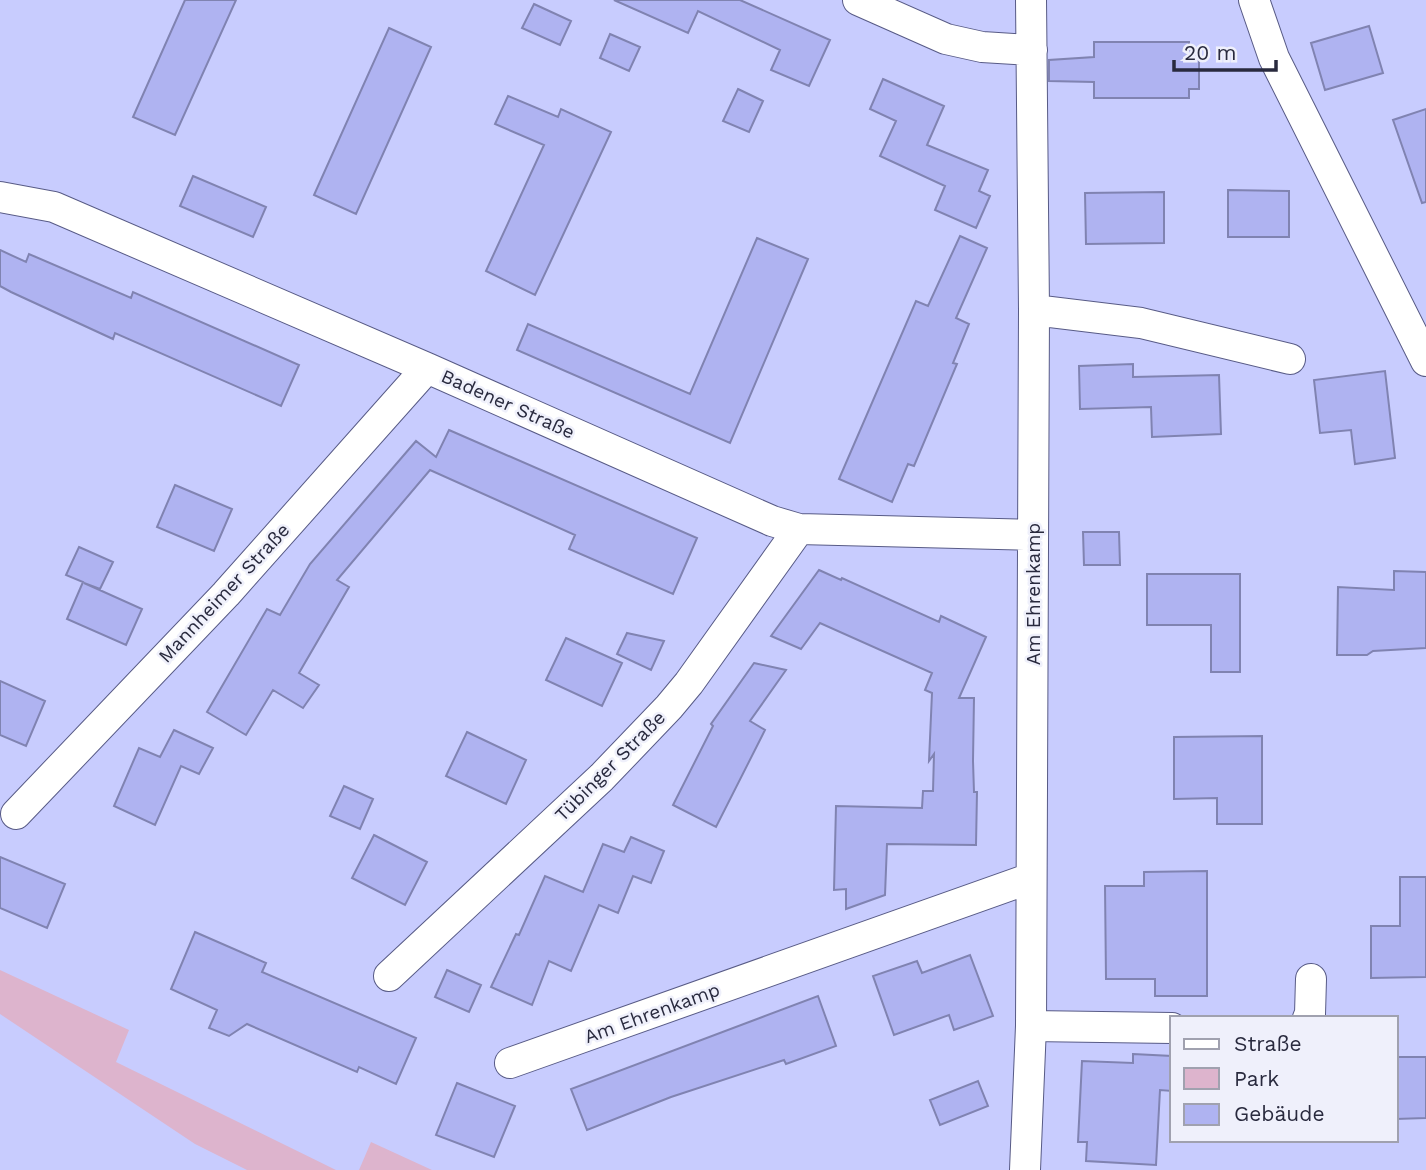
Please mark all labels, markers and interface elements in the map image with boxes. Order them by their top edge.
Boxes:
scale bar [1174,28,1276,72]
text: 20 m [1184,40,1236,65]
street label: Badener Straße [438,364,578,444]
street label: Mannheimer Straße [153,519,295,667]
street label: Am Ehrenkamp [1022,523,1045,665]
street label: Tübinger Straße [550,706,670,826]
street label: Am Ehrenkamp [581,978,723,1048]
legend [1170,1016,1398,1142]
text: Straße [1234,1031,1302,1056]
text: Park [1234,1066,1279,1091]
text: Gebäude [1234,1101,1325,1126]

